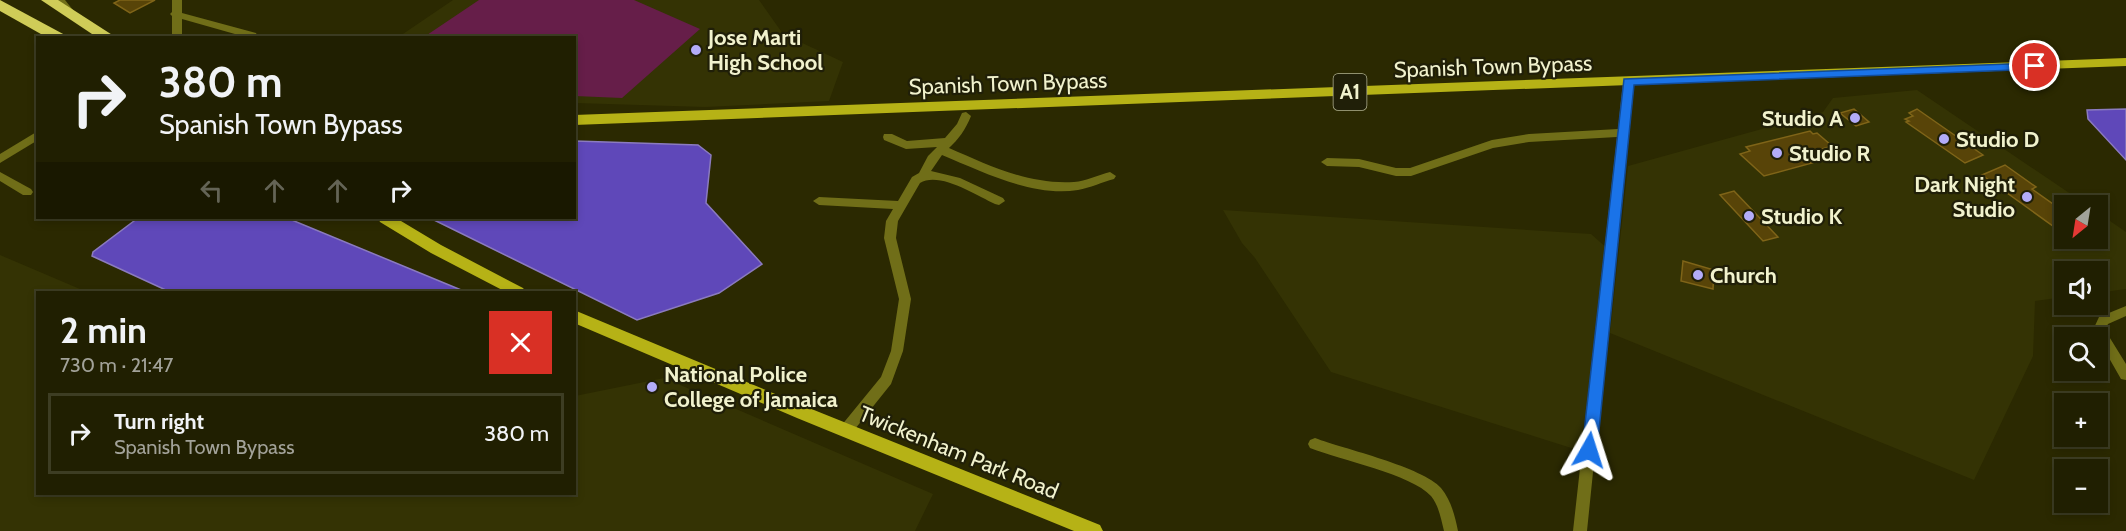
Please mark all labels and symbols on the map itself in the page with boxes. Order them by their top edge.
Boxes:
place label: Jose Marti High School [707,24,823,76]
pin [2009,40,2060,91]
marker: Jose Marti High School [689,43,703,57]
street label: Spanish Town Bypass [1393,50,1593,83]
street label: Spanish Town Bypass [908,67,1108,100]
road number: A1 [1334,74,1366,110]
place label: Studio A [1762,105,1843,132]
marker: Studio A [1848,111,1862,125]
place label: Studio D [1956,126,2040,153]
marker: Studio D [1937,132,1951,146]
place label: Studio R [1789,140,1871,167]
marker: Studio R [1770,146,1784,160]
place label: Dark Night Studio [1914,171,2015,223]
marker: Dark Night Studio [2020,190,2034,204]
north arrow [2054,195,2108,249]
place label: Studio K [1761,203,1843,230]
marker: Studio K [1742,209,1756,223]
place label: Church [1710,262,1777,289]
marker: Church [1691,268,1705,282]
place label: National Police College of Jamaica [664,361,838,413]
marker: National Police College of Jamaica [645,380,659,394]
street label: Twickenham Park Road [855,400,1062,505]
position arrow [1557,418,1621,482]

